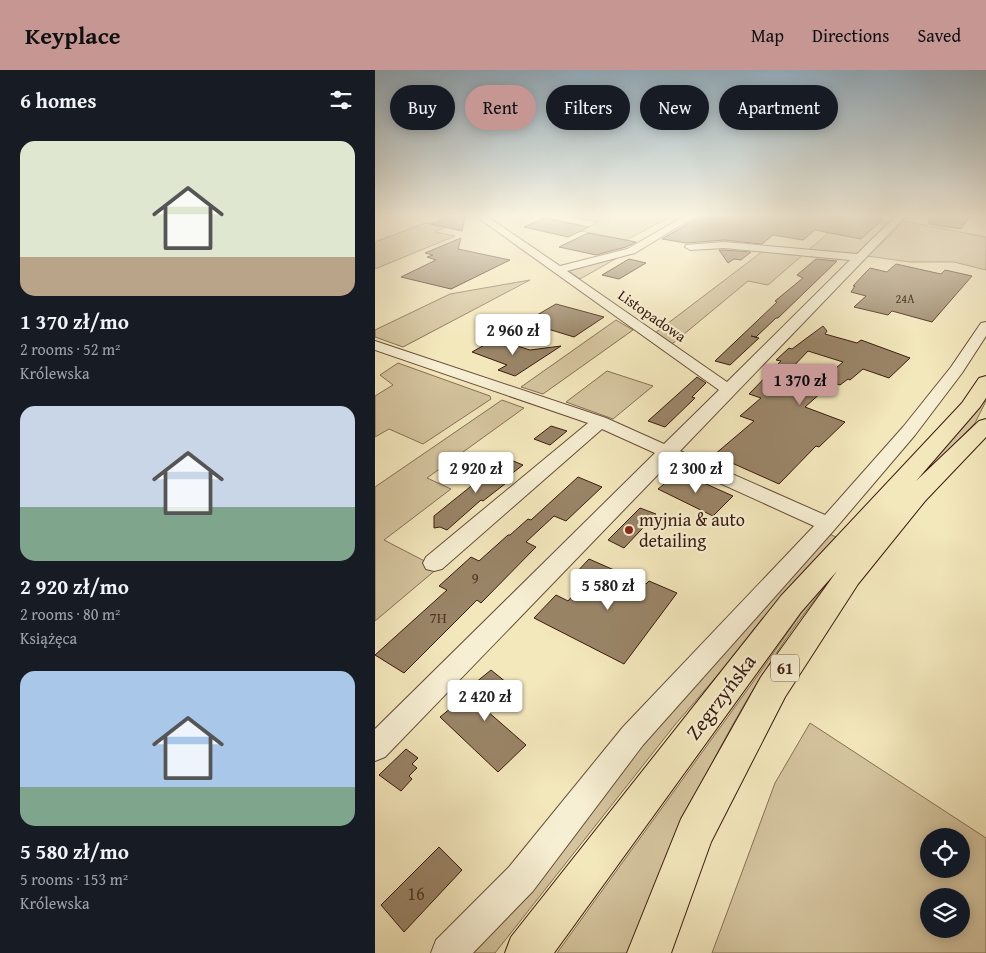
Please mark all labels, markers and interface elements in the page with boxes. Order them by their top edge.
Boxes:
text: Keyplace [25,18,121,53]
text: Map [751,22,784,49]
text: Directions [812,22,889,49]
text: Saved [917,22,961,49]
text: 6 homes [20,85,96,116]
chip: Buy [390,85,455,130]
chip: Rent [465,85,536,130]
chip: Filters [546,85,630,130]
chip: New [640,85,709,130]
chip: Apartment [719,85,838,130]
icon: filters [327,86,355,114]
icon: home [143,173,233,263]
street label: Listopadowa [614,284,690,347]
house number: 24A [896,290,915,307]
text: 1 370 zł/mo [20,306,129,337]
pin: 2 960 zł [461,314,565,356]
text: 2 960 zł [486,318,540,342]
text: 2 rooms · 52 m² [20,337,120,361]
text: Królewska [20,361,90,385]
pin: 1 370 zł [748,364,852,406]
text: 1 370 zł [773,368,827,392]
icon: home [143,438,233,528]
pin: 2 920 zł [424,452,528,494]
pin: 2 300 zł [644,452,748,494]
text: 2 920 zł [449,456,503,480]
text: 2 300 zł [669,456,723,480]
place label: myjnia & auto detailing [639,506,745,554]
marker: myjnia & auto detailing [623,524,635,536]
house number: 9 [471,567,479,588]
pin: 5 580 zł [556,568,660,611]
text: 2 920 zł/mo [20,571,129,602]
text: 5 580 zł [581,573,635,597]
text: 2 rooms · 80 m² [20,602,120,626]
house number: 7H [429,607,447,628]
text: Książęca [20,626,77,650]
street label: Zegrzyńska [678,647,763,746]
road number: 61 [771,654,799,682]
pin: 2 420 zł [433,680,537,722]
text: 2 420 zł [458,684,512,708]
icon: home [143,703,233,793]
map controls [920,828,970,938]
button: locate [920,828,970,878]
text: 5 580 zł/mo [20,836,129,867]
text: 5 rooms · 153 m² [20,867,128,891]
house number: 16 [407,880,425,907]
button: layers [920,888,970,938]
text: Królewska [20,891,90,915]

